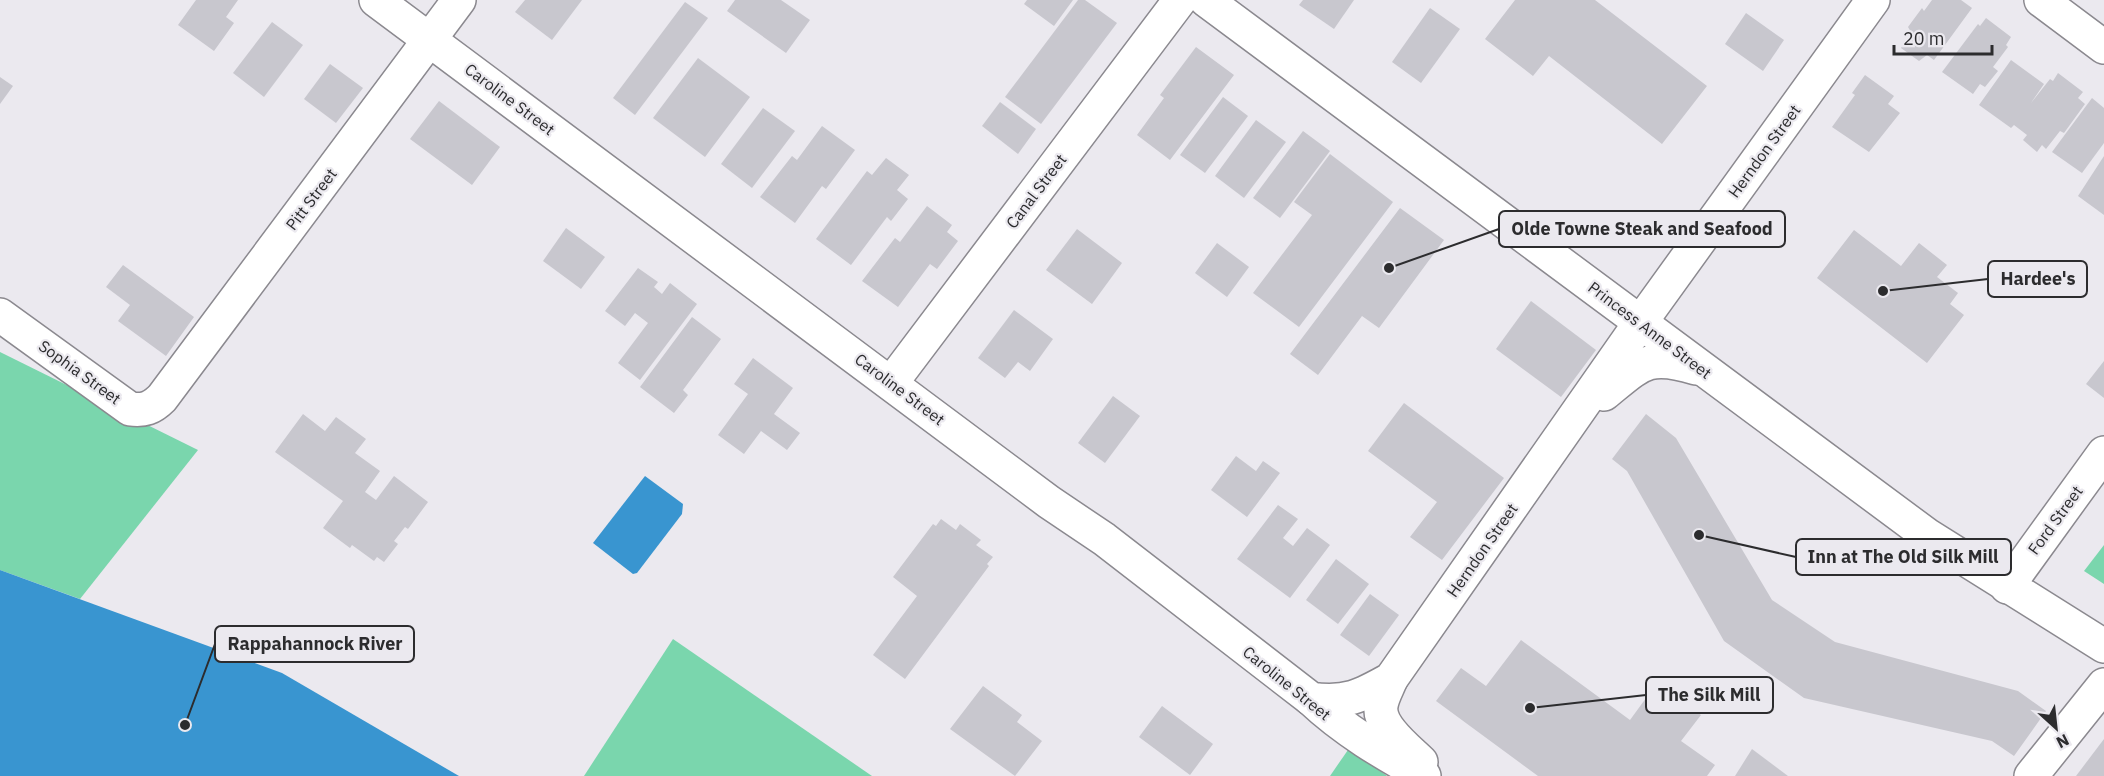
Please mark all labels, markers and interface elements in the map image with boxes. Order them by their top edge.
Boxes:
scale bar [1894,18,1992,56]
text: 20 m [1903,27,1945,50]
street label: Caroline Street [461,59,559,139]
street label: Herndon Street [1724,101,1804,201]
street label: Canal Street [1001,150,1071,232]
street label: Pitt Street [281,164,341,234]
callout: Olde Towne Steak and Seafood [1499,211,1785,247]
text: Olde Towne Steak and Seafood [1511,217,1773,240]
callout: Hardee's [1988,261,2087,297]
text: Hardee's [2000,267,2076,290]
street label: Princess Anne Street [1584,277,1716,383]
street label: Sophia Street [35,335,125,409]
street label: Caroline Street [851,349,949,429]
street label: Ford Street [2023,482,2087,558]
street label: Herndon Street [1442,499,1522,601]
callout: Inn at The Old Silk Mill [1796,539,2011,575]
text: Inn at The Old Silk Mill [1808,545,1999,568]
callout: Rappahannock River [215,626,414,662]
text: Rappahannock River [227,632,403,655]
street label: Caroline Street [1239,642,1335,724]
callout: The Silk Mill [1646,677,1773,713]
text: The Silk Mill [1658,683,1761,706]
north arrow [2026,698,2086,758]
text: N [2053,730,2073,753]

